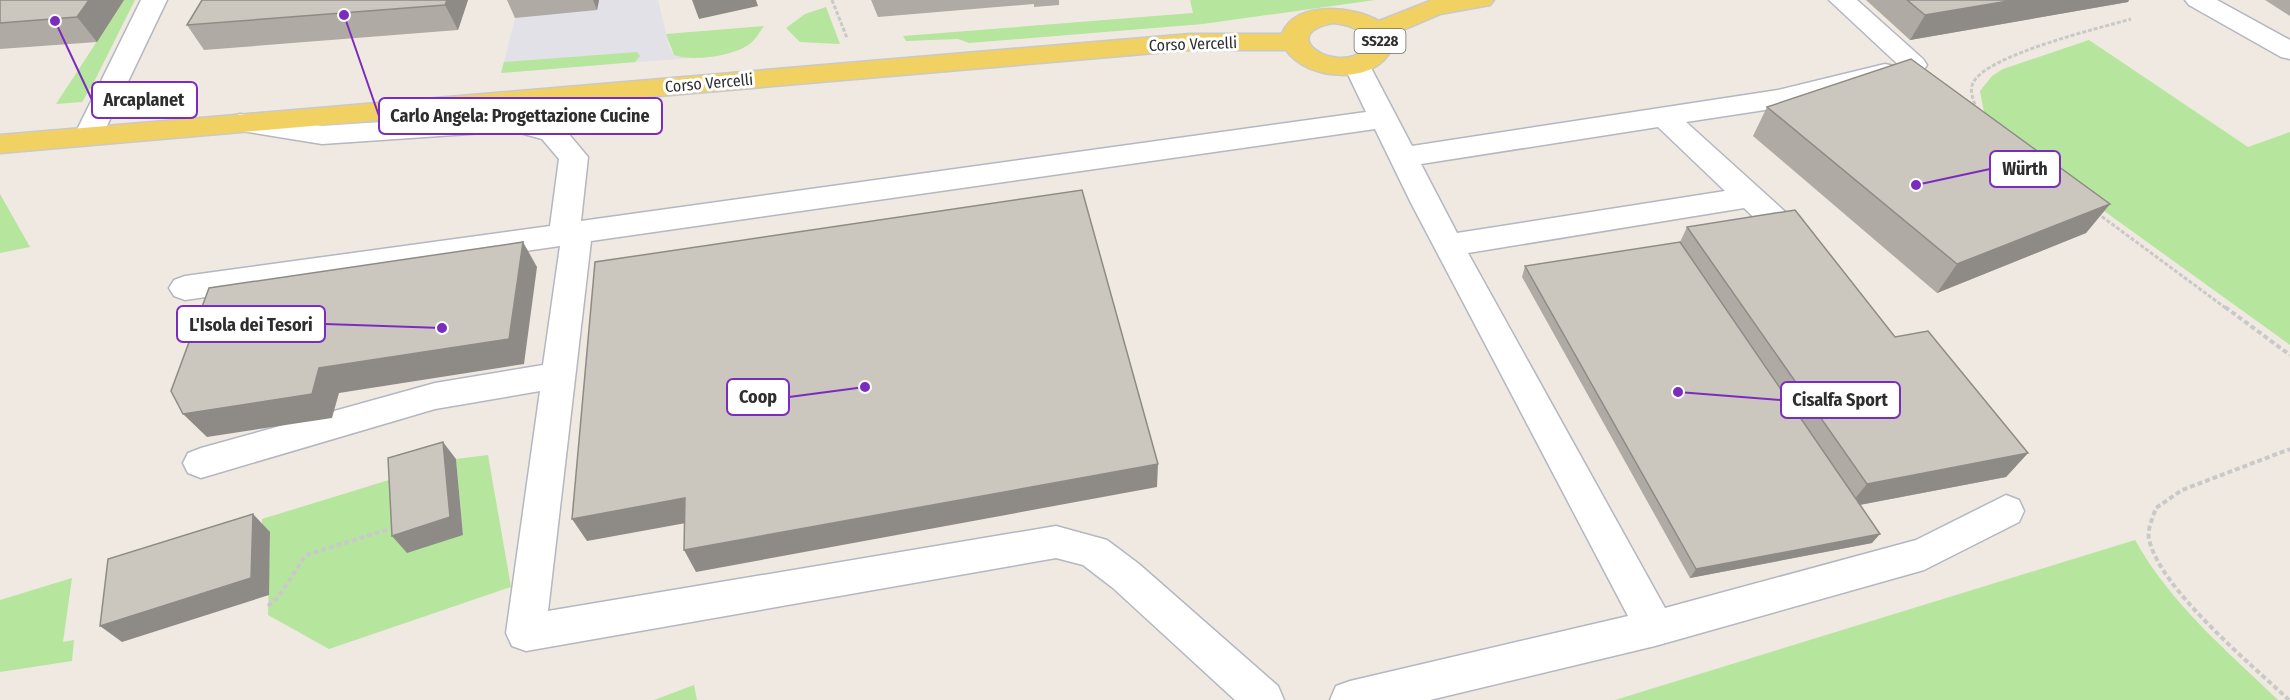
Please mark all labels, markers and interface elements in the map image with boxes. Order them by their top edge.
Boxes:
road number: SS228 [1354,29,1406,53]
street label: Corso Vercelli [1149,33,1237,55]
street label: Corso Vercelli [664,70,754,96]
callout: Arcaplanet [92,82,197,118]
text: Arcaplanet [103,89,185,111]
callout: Carlo Angela: Progettazione Cucine [379,98,662,134]
text: Carlo Angela: Progettazione Cucine [390,105,650,127]
callout: Würth [1990,151,2060,187]
text: Würth [2002,158,2048,180]
callout: L'Isola dei Tesori [177,306,325,342]
text: L'Isola dei Tesori [189,314,313,336]
callout: Coop [727,379,789,415]
callout: Cisalfa Sport [1781,382,1900,418]
text: Coop [739,386,777,408]
text: Cisalfa Sport [1792,389,1888,411]

